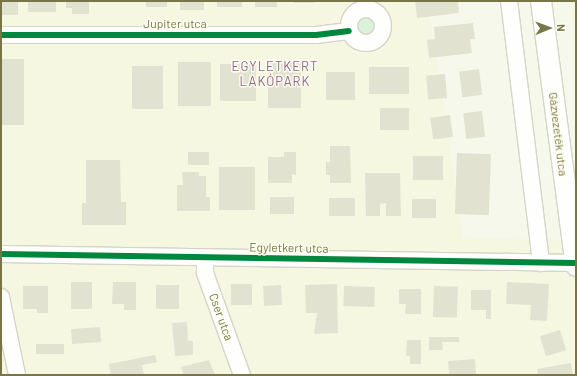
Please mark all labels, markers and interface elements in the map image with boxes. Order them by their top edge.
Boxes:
north arrow [529,8,569,48]
street label: Jupiter utca [143,17,207,31]
text: N [555,24,568,32]
district label: EGYLETKERT LAKÓPARK [232,59,318,90]
street label: Gázvezeték utca [546,91,570,177]
street label: Egyletkert utca [249,240,329,256]
street label: Cser utca [206,291,236,343]

